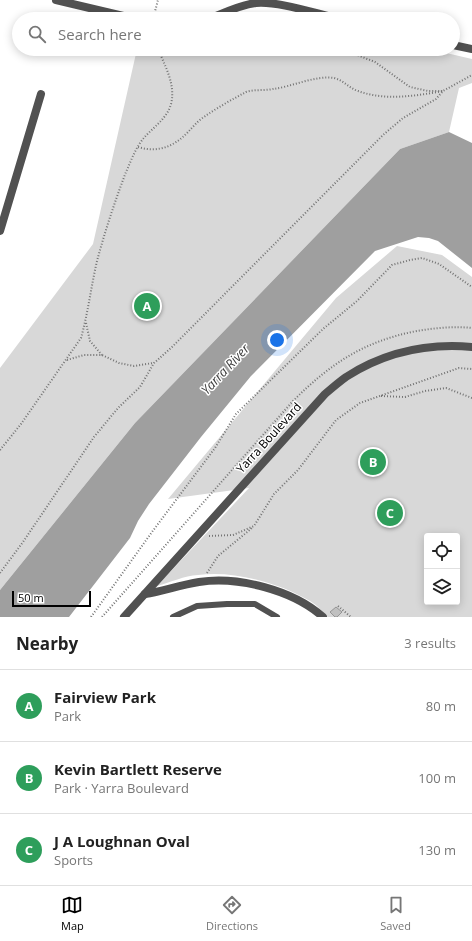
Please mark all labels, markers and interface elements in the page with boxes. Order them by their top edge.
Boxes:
search box [12,12,460,56]
icon: search [26,23,48,45]
text: Search here [58,24,142,44]
pin: A [134,291,160,321]
your location [267,330,287,350]
water label: Yarra River [197,339,254,398]
street label: Yarra Boulevard [232,399,305,477]
pin: B [360,447,386,477]
pin: C [377,498,403,528]
map controls [424,533,460,605]
button: locate [424,533,460,569]
button: layers [424,569,460,605]
scale bar [12,589,91,608]
text: 50 m [18,590,44,605]
text: Nearby [16,632,78,655]
text: 3 results [404,634,456,652]
text: Fairview Park [54,687,156,707]
text: A [25,697,33,715]
text: 80 m [426,697,456,715]
text: Park [54,707,81,725]
text: Kevin Bartlett Reserve [54,759,222,779]
text: B [25,769,33,787]
text: 100 m [418,769,456,787]
text: Park · Yarra Boulevard [54,779,189,797]
text: J A Loughnan Oval [54,831,190,851]
text: C [25,841,33,859]
text: 130 m [418,841,456,859]
text: Sports [54,851,93,869]
tab: Map [61,894,84,933]
tab: Directions [206,894,258,933]
tab: Saved [380,894,411,933]

